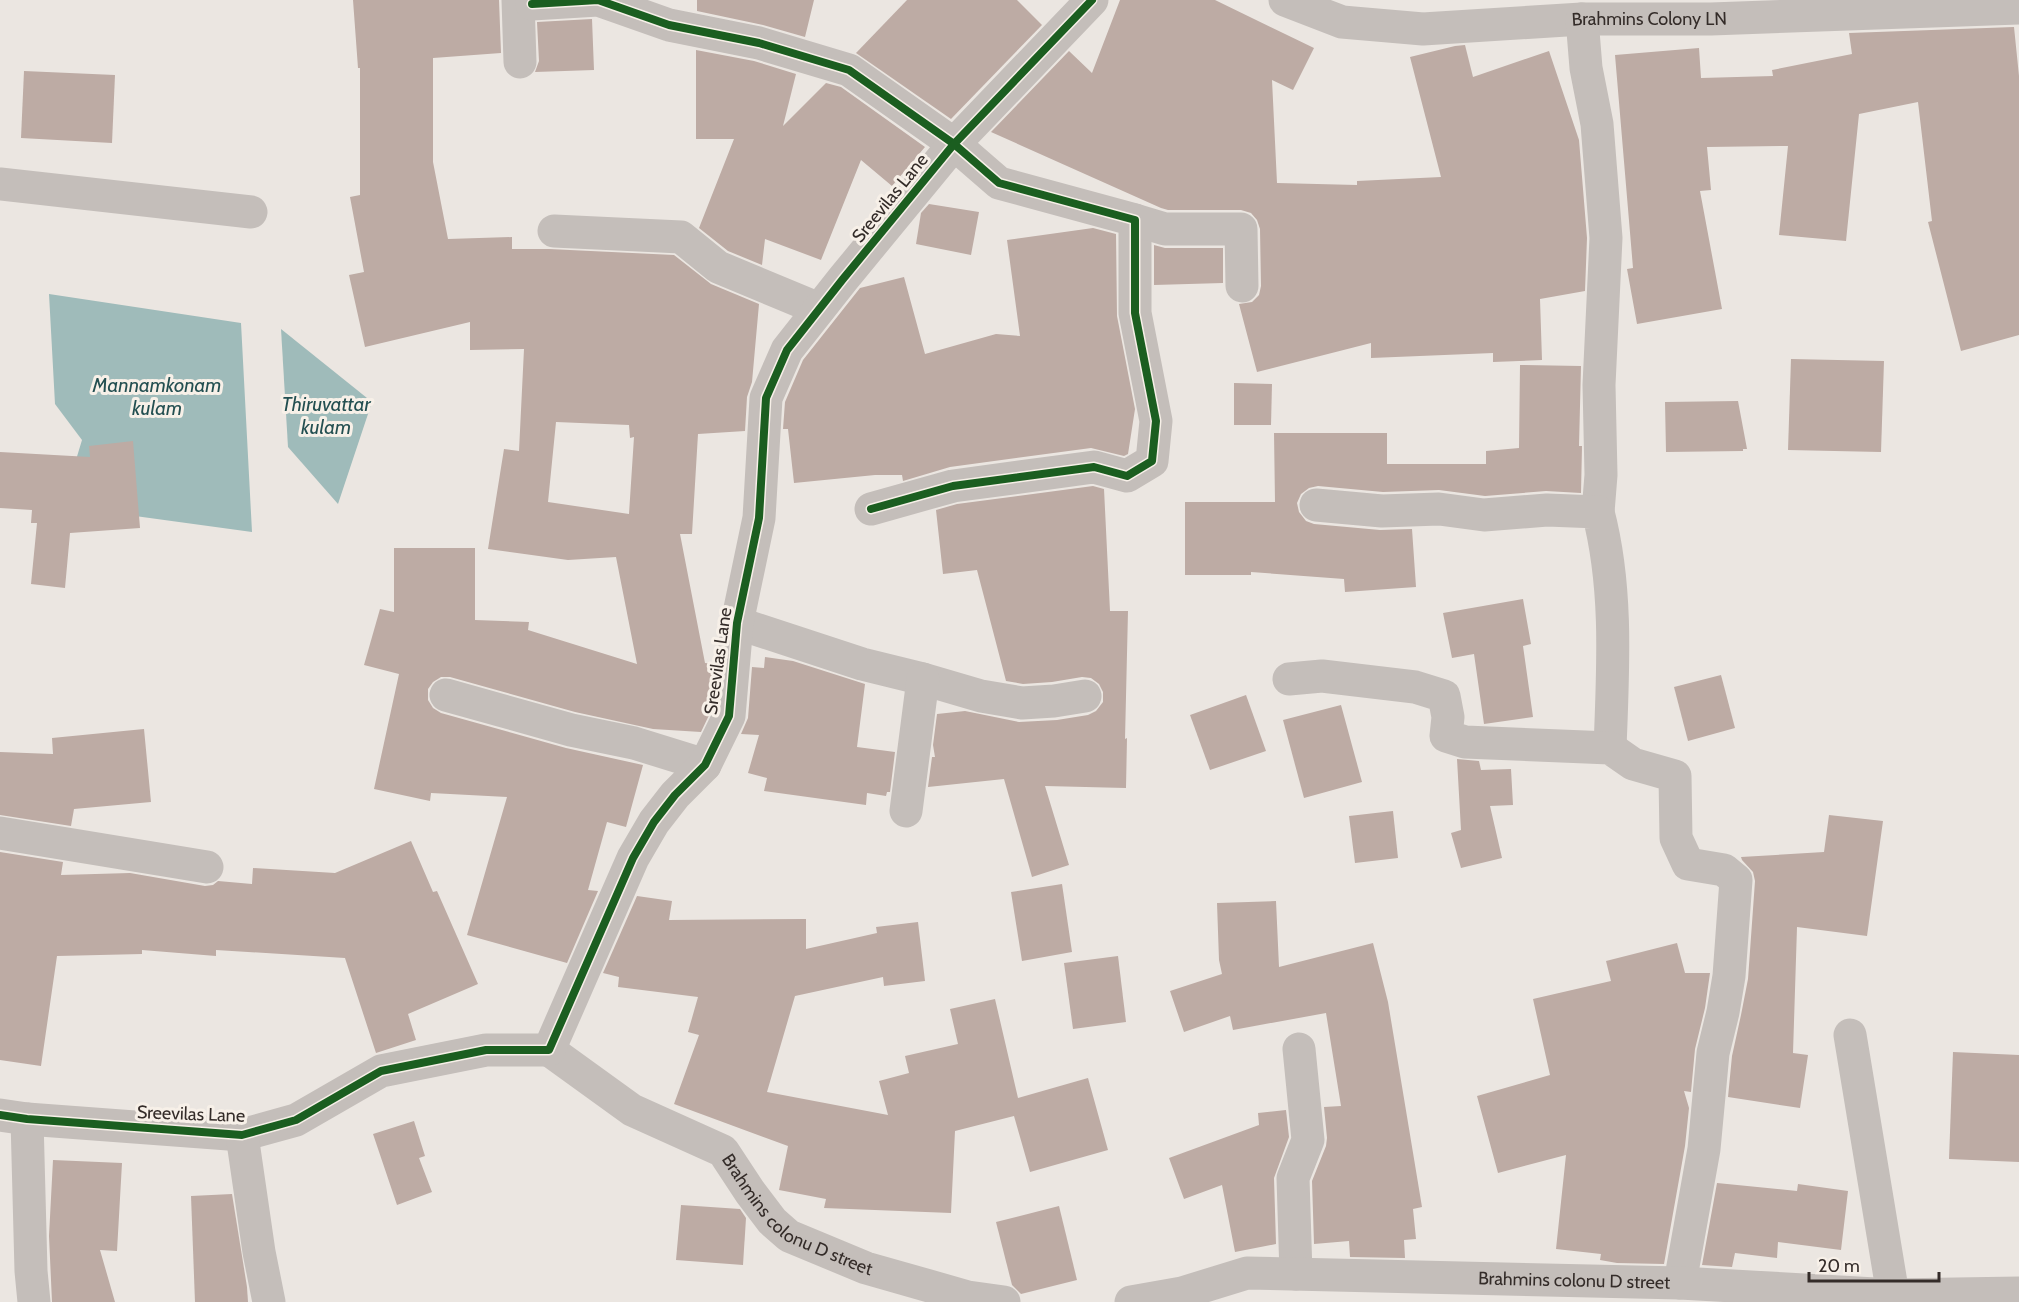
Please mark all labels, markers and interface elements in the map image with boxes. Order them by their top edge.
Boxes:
street label: Brahmins Colony LN [1571,7,1727,31]
street label: Sreevilas Lane [847,149,933,247]
water label: Mannamkonam kulam [92,373,221,420]
water label: Thiruvattar kulam [281,392,371,439]
street label: Sreevilas Lane [700,606,736,716]
street label: Sreevilas Lane [137,1101,245,1127]
street label: Brahmins colonu D street [717,1150,875,1280]
scale bar [1809,1245,1940,1283]
text: 20 m [1818,1255,1860,1277]
street label: Brahmins colonu D street [1478,1267,1670,1294]

